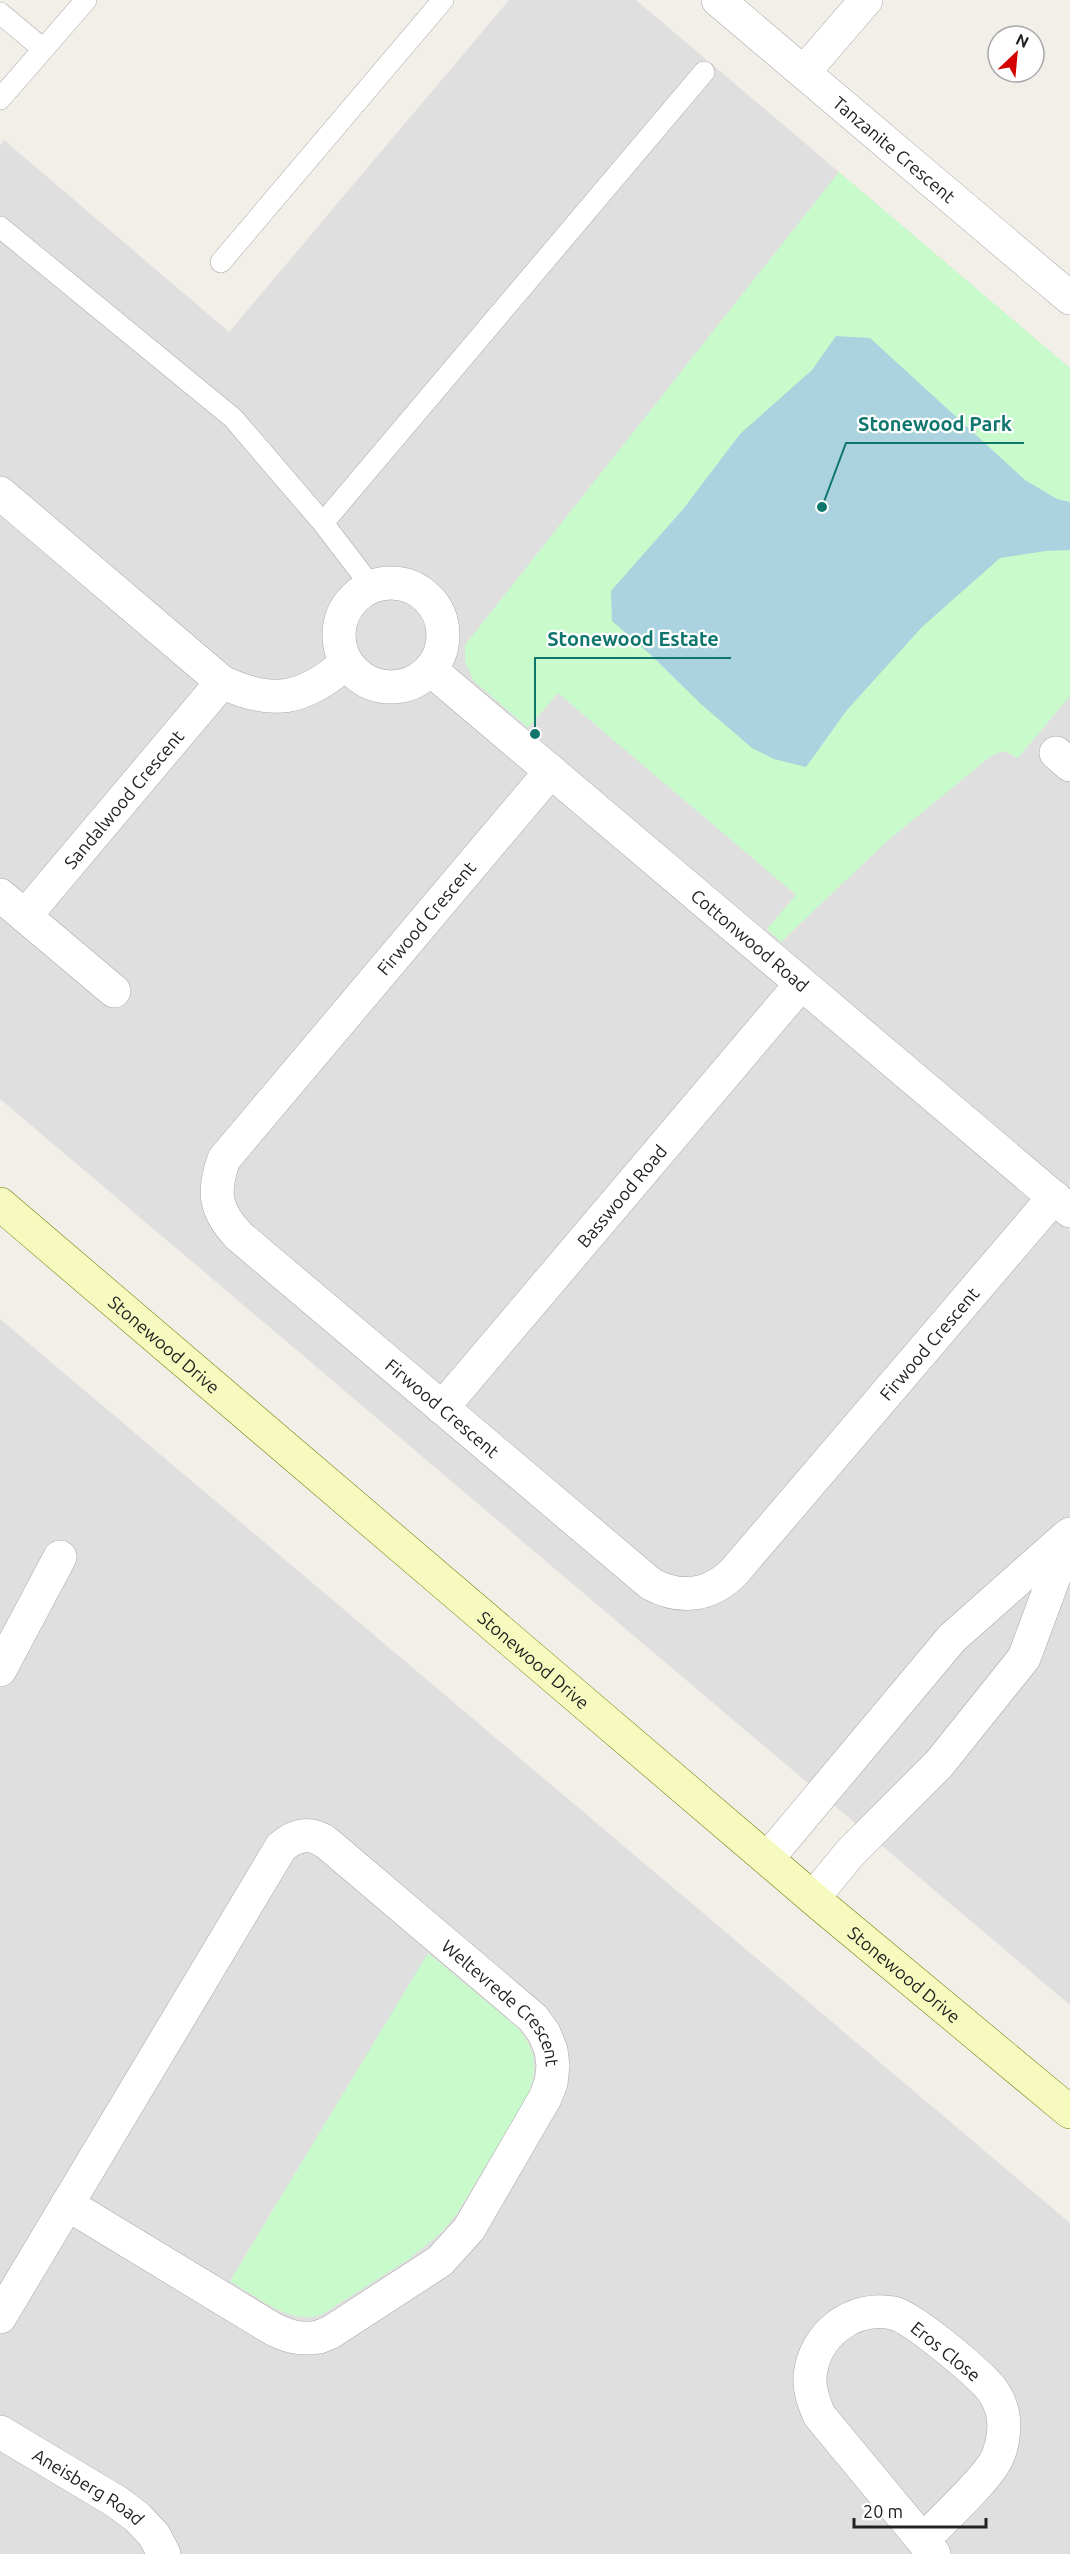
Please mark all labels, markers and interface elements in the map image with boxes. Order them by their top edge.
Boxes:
north arrow [986,24,1046,84]
text: N [1013,30,1032,51]
street label: Tanzanite Crescent [829,92,959,206]
callout: Stonewood Park [846,405,1024,443]
text: Stonewood Park [858,412,1012,435]
callout: Stonewood Estate [535,620,731,658]
text: Stonewood Estate [547,627,719,650]
street label: Sandalwood Crescent [60,726,187,872]
street label: Firwood Crescent [373,857,479,979]
street label: Cottonwood Road [687,885,813,995]
street label: Basswood Road [573,1141,670,1251]
street label: Firwood Crescent [875,1283,983,1404]
street label: Stonewood Drive [105,1291,224,1397]
street label: Firwood Crescent [382,1354,503,1461]
street label: Stonewood Drive [474,1607,593,1713]
street label: Stonewood Drive [844,1922,964,2027]
street label: Weltevrede Crescent [438,1935,563,2067]
street label: Eros Close [907,2317,985,2385]
street label: Aneisberg Road [29,2444,149,2528]
scale bar [854,2491,986,2529]
text: 20 m [863,2501,903,2521]

